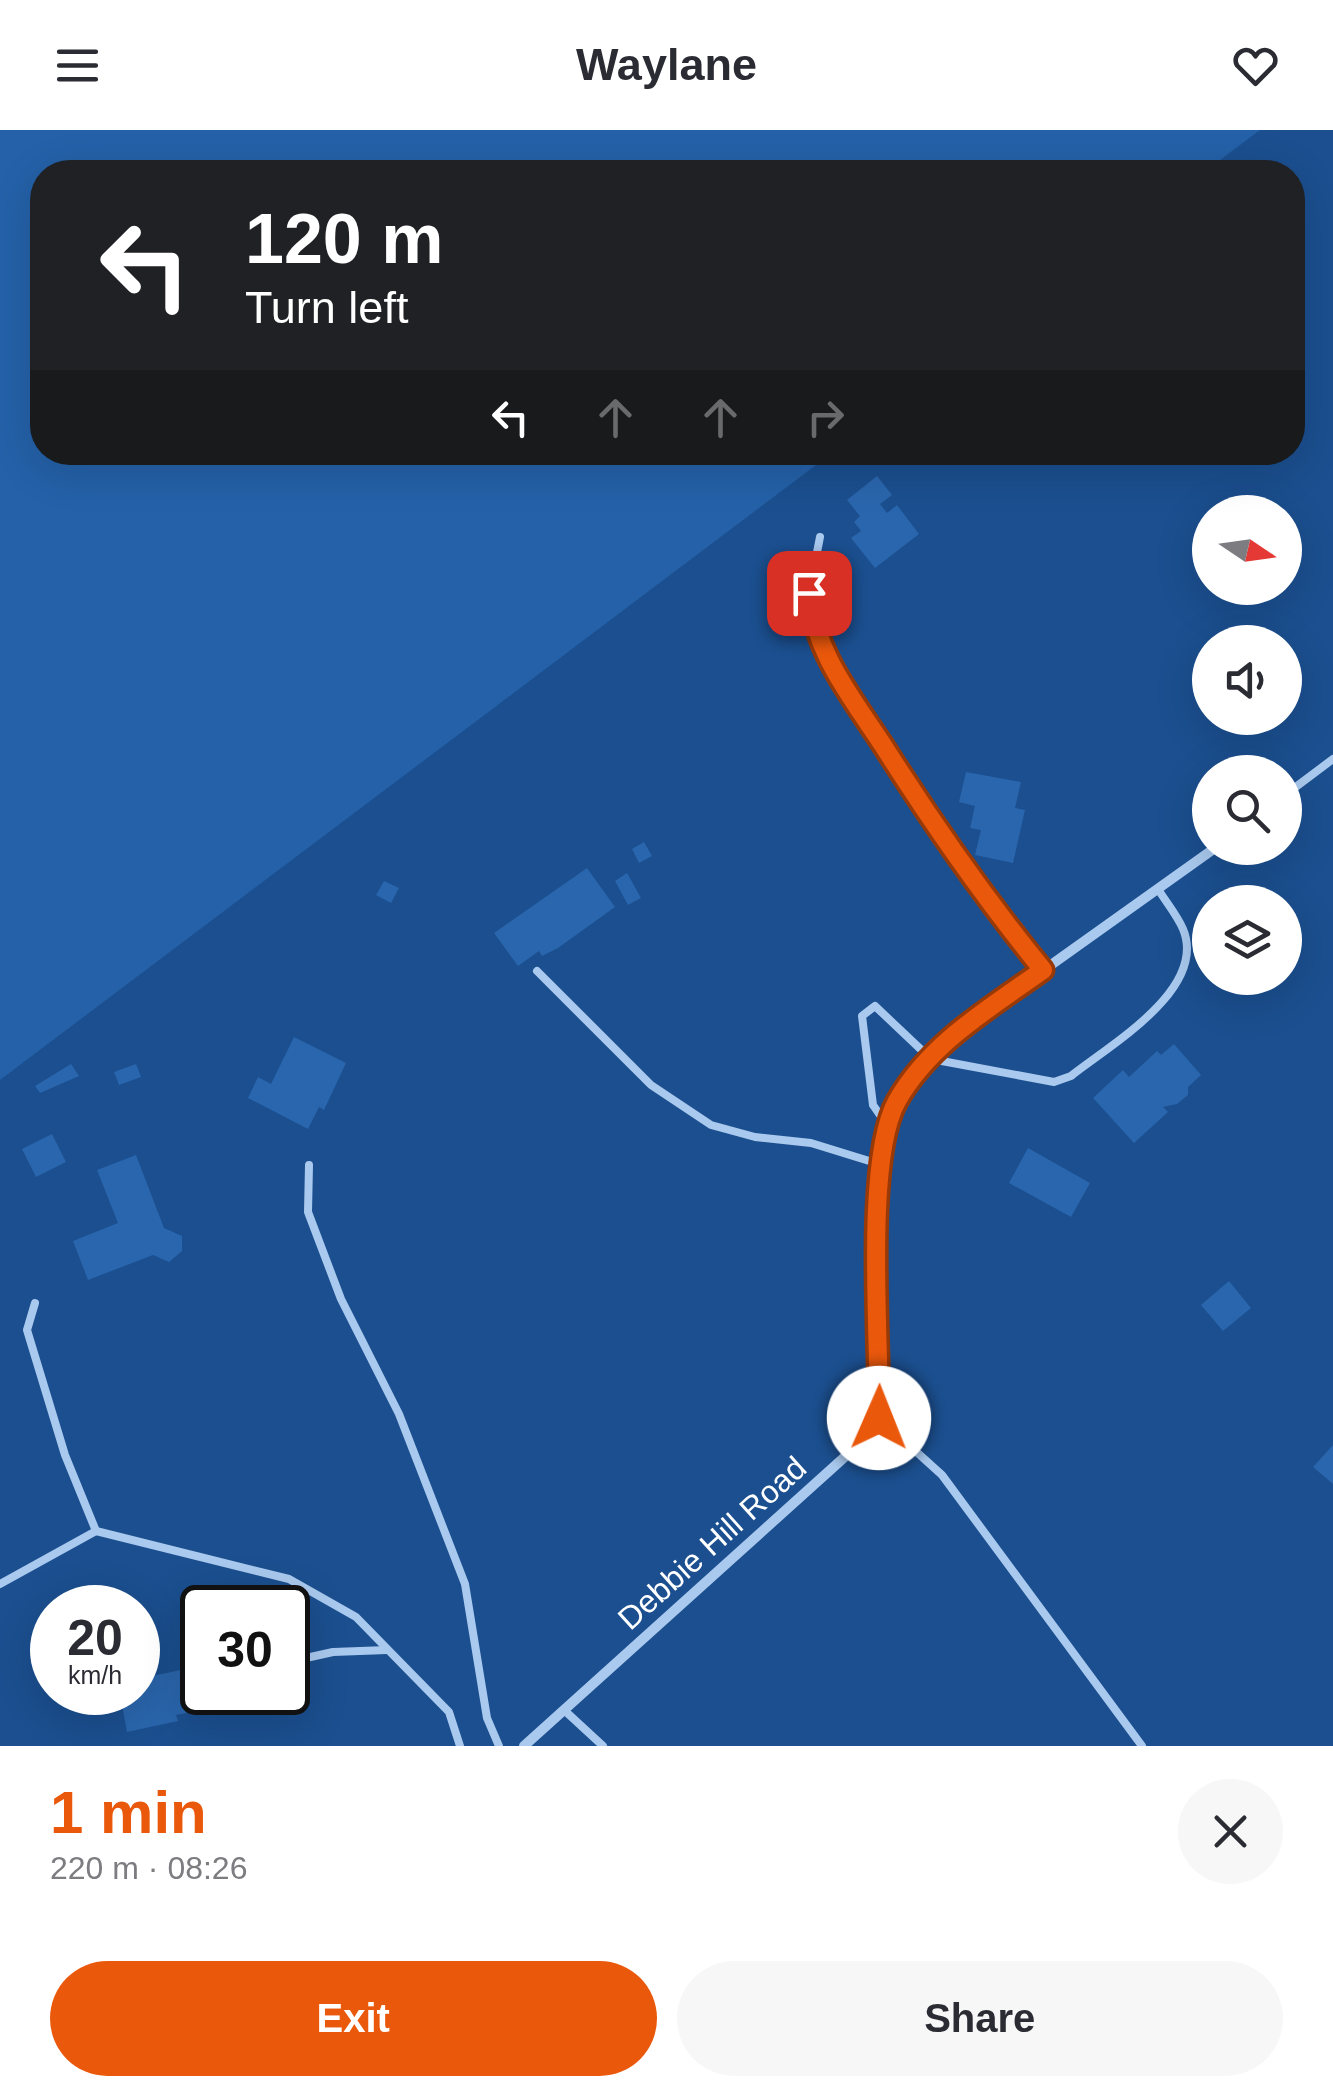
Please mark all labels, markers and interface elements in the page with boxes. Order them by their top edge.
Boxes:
icon: menu [50,38,105,93]
icon: heart [1228,38,1283,93]
text: Waylane [576,39,757,90]
icon: left [80,200,210,330]
text: 120 m [245,200,443,278]
text: Turn left [245,282,408,333]
icon: left [483,390,538,445]
icon: ahead [588,390,643,445]
icon: ahead [693,390,748,445]
icon: right [798,390,853,445]
north arrow [1192,495,1302,605]
map controls [1192,495,1302,995]
pin [767,551,852,636]
icon: arrive [782,566,837,621]
button: sound [1192,625,1302,735]
button: search [1192,755,1302,865]
button: layers [1192,885,1302,995]
position arrow [827,1366,931,1470]
street label: Debbie Hill Road [611,1449,813,1637]
speed limit sign: 30 [180,1585,310,1715]
text: 20 [67,1610,123,1666]
text: km/h [68,1661,122,1689]
text: 1 min [50,1779,207,1846]
button: close [1178,1779,1283,1884]
text: 220 m · 08:26 [50,1850,247,1886]
button: Exit [50,1961,657,2076]
button: Share [677,1961,1283,2076]

